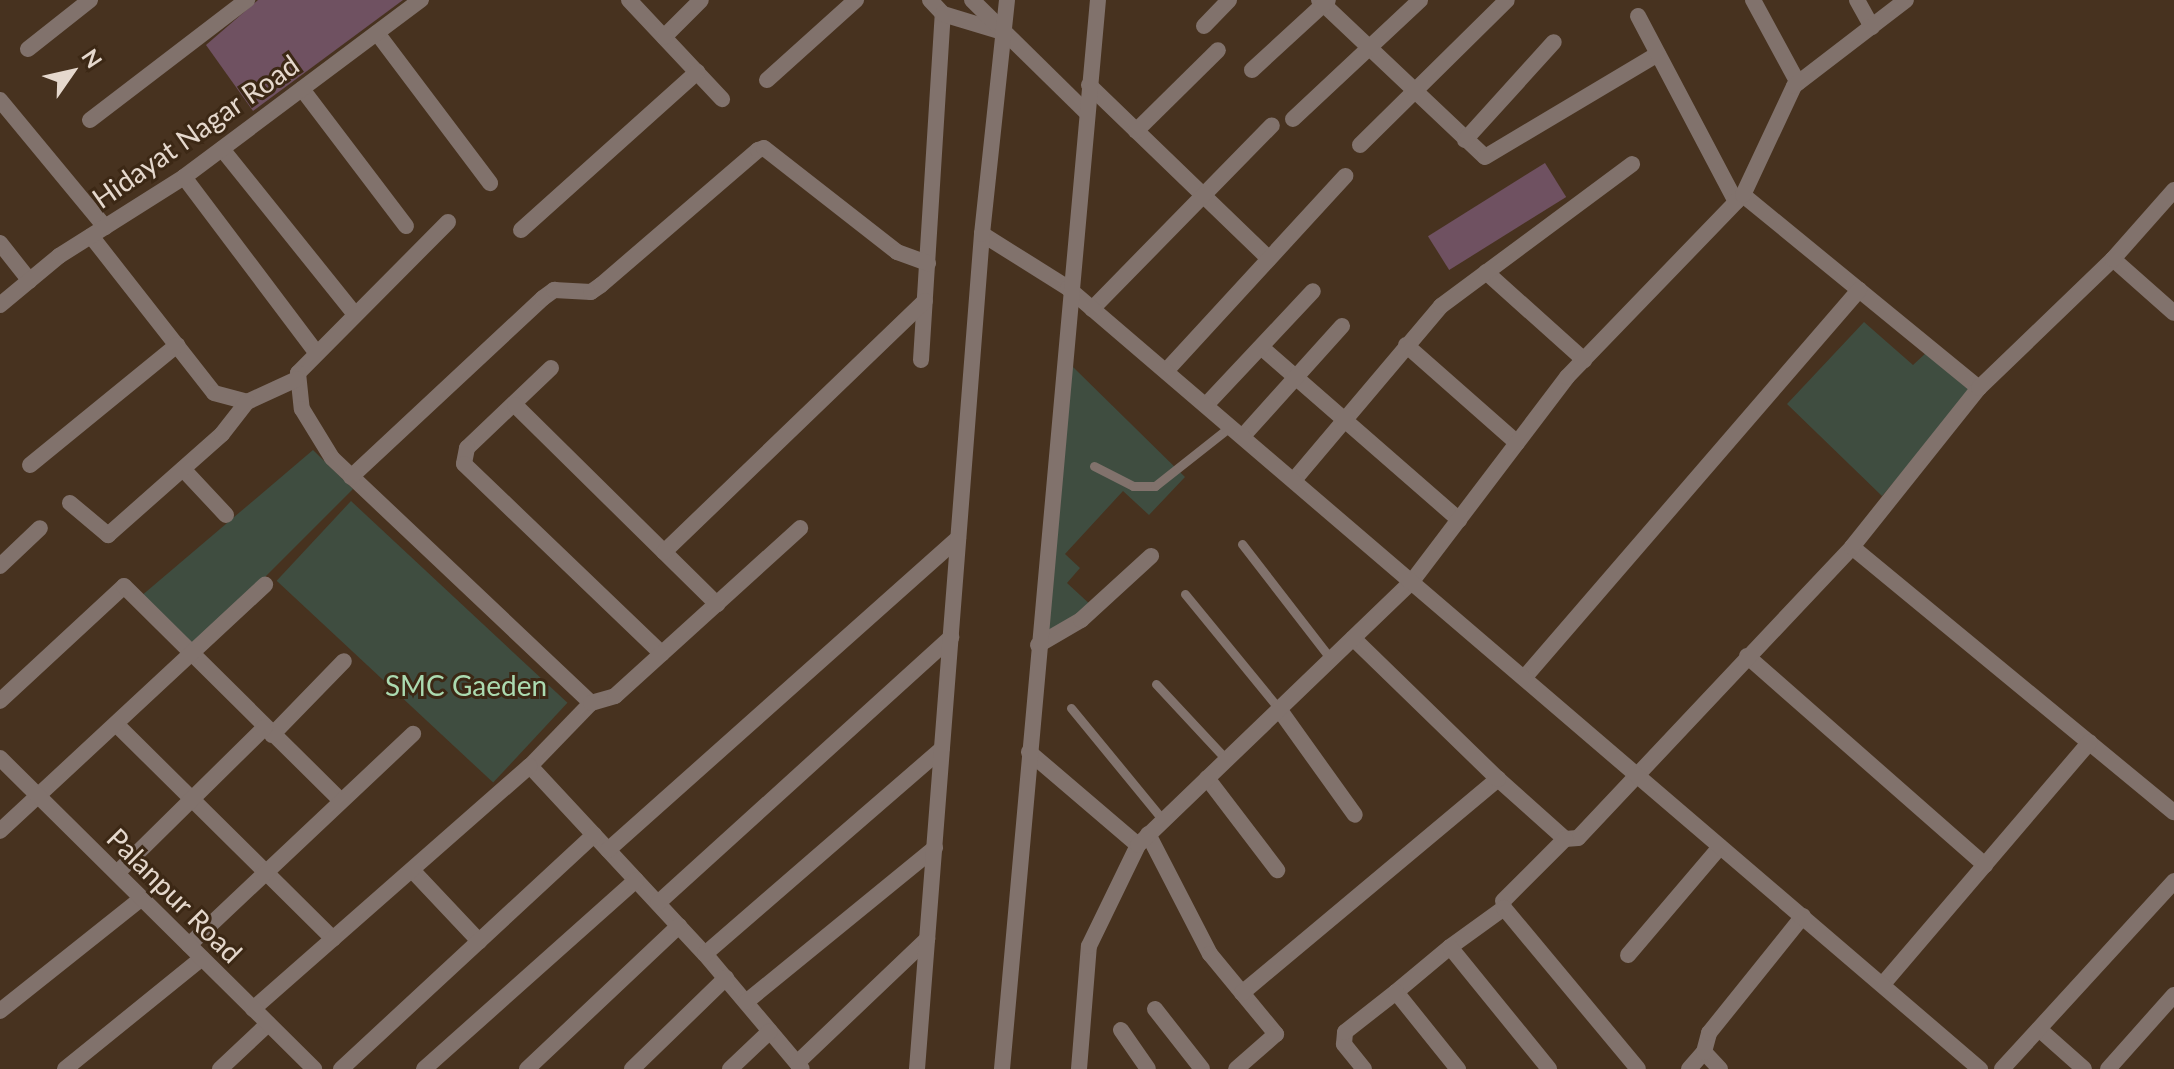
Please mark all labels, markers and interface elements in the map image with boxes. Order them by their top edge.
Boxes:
north arrow [32,32,112,112]
street label: Hidayat Nagar Road [85,47,305,215]
park label: SMC Gaeden [385,668,547,702]
street label: Palanpur Road [100,820,250,970]

